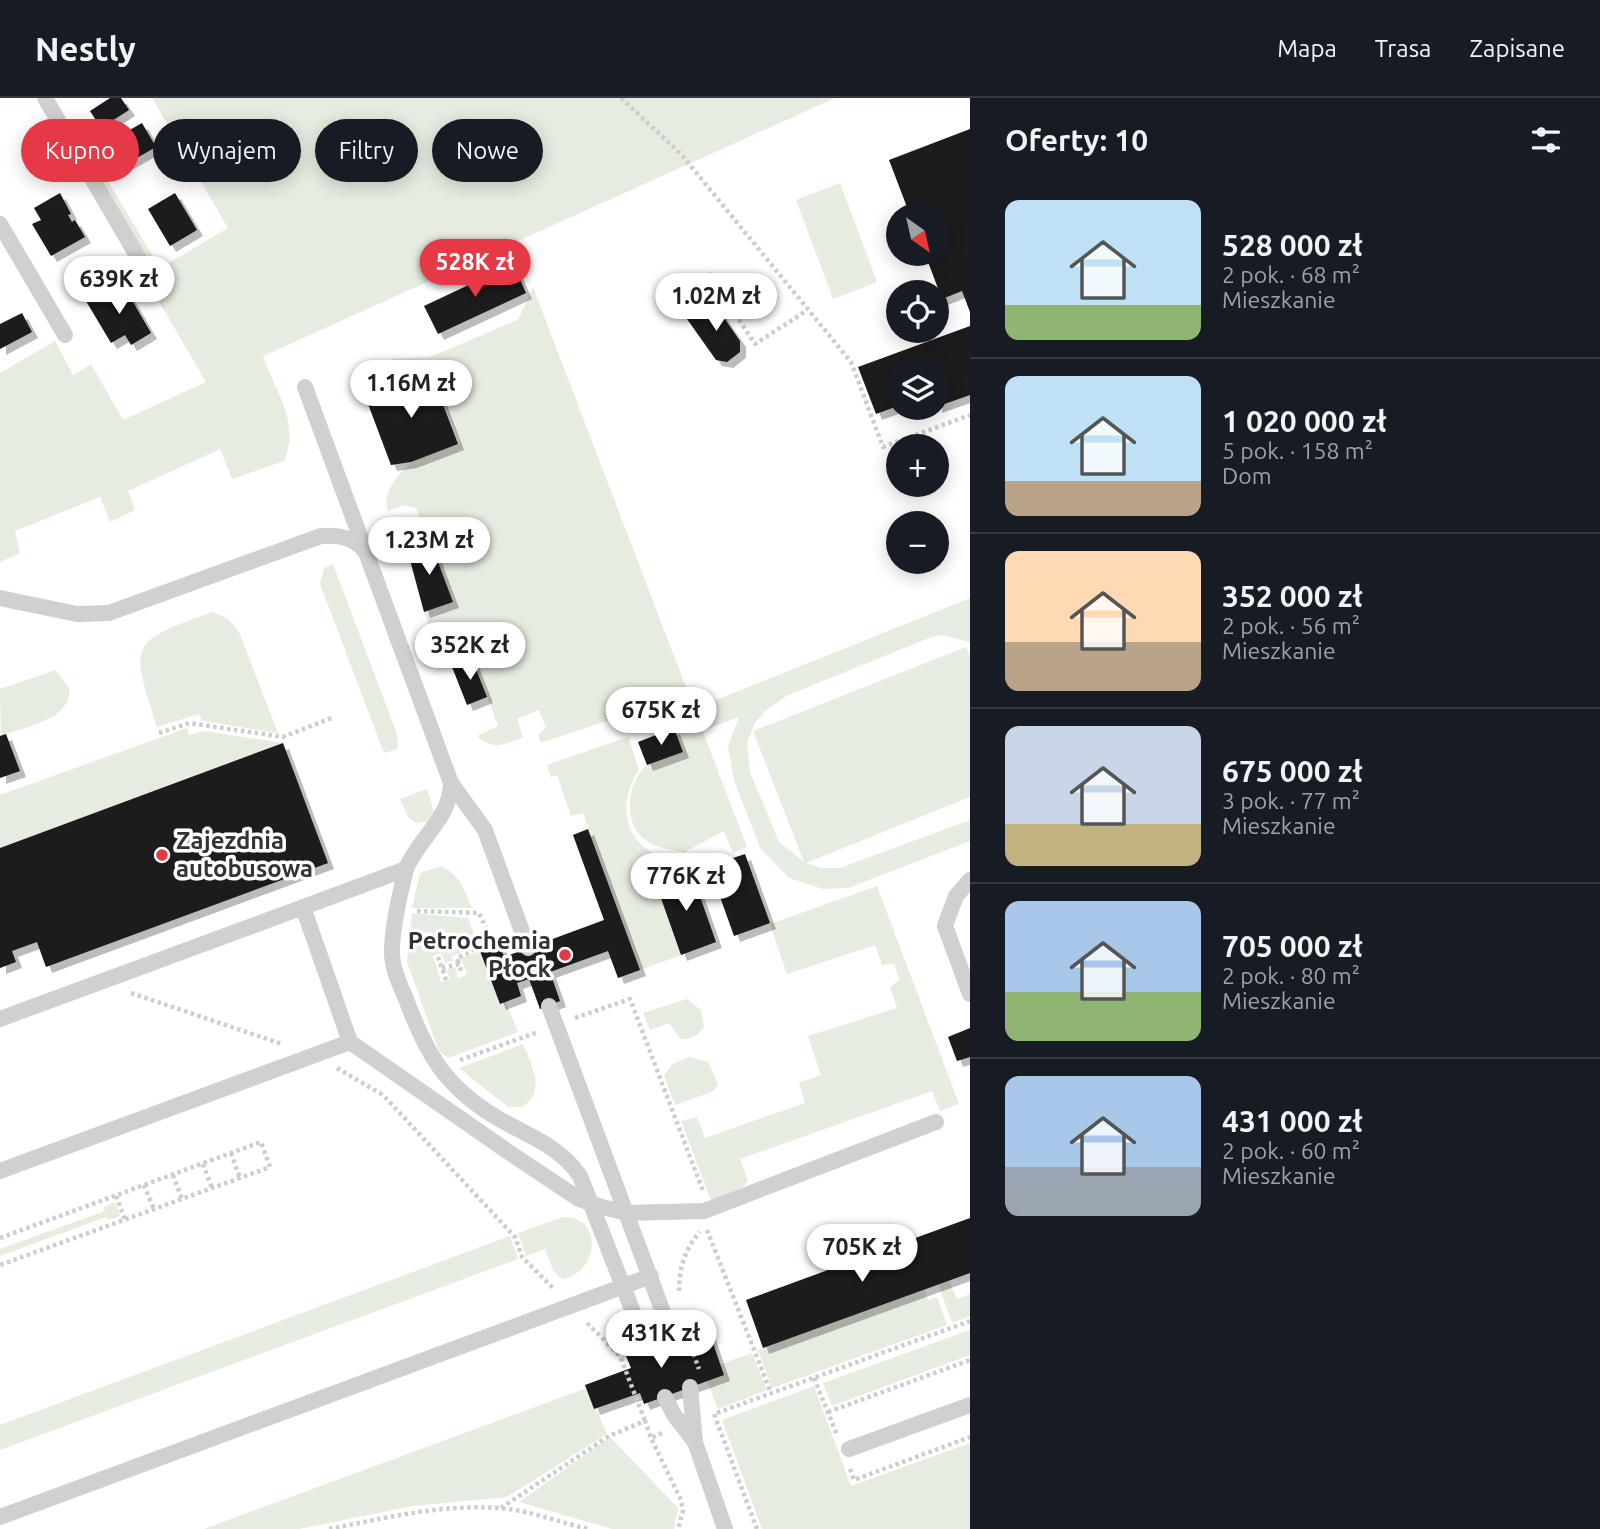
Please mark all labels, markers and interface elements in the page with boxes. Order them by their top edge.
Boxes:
text: Nestly [35,30,136,67]
text: Mapa [1277,35,1337,62]
text: Trasa [1375,35,1431,62]
text: Zapisane [1469,35,1565,62]
chip: Kupno [21,119,139,182]
chip: Wynajem [153,119,301,182]
chip: Filtry [315,119,418,182]
chip: Nowe [432,119,543,182]
icon: filters [1527,121,1565,159]
text: Oferty: 10 [1005,123,1148,157]
north arrow [886,203,948,266]
map controls [886,203,949,574]
icon: home [1061,228,1145,312]
text: 528 000 zł [1222,228,1363,262]
pin: 528K zł [410,240,540,299]
text: 528K zł [436,249,514,274]
pin: 639K zł [54,256,184,316]
text: 2 pok. · 68 m² [1222,262,1360,287]
text: 639K zł [80,266,158,291]
pin: 1.02M zł [644,274,788,333]
button: locate [886,280,949,343]
text: 1.02M zł [671,283,761,308]
text: Mieszkanie [1222,287,1336,312]
button: layers [886,357,949,420]
pin: 1.16M zł [339,360,483,420]
text: 1.16M zł [366,370,456,395]
icon: home [1061,404,1145,488]
text: 1 020 000 zł [1222,404,1387,438]
button: + [886,434,949,497]
text: 5 pok. · 158 m² [1222,438,1373,463]
text: Dom [1222,463,1272,488]
button: − [886,511,949,574]
pin: 1.23M zł [357,518,501,577]
text: 1.23M zł [384,527,474,552]
icon: home [1061,579,1145,663]
text: 352 000 zł [1222,579,1363,613]
text: 2 pok. · 56 m² [1222,613,1360,638]
pin: 352K zł [405,622,535,682]
text: 352K zł [431,632,509,657]
text: Mieszkanie [1222,638,1336,663]
pin: 675K zł [596,688,726,747]
text: 675K zł [622,697,700,722]
icon: home [1061,754,1145,838]
text: 675 000 zł [1222,754,1363,788]
text: 3 pok. · 77 m² [1222,788,1360,813]
text: Mieszkanie [1222,813,1336,838]
place label: Zajezdnia autobusowa [176,827,313,882]
marker: Zajezdnia autobusowa [154,847,170,863]
pin: 776K zł [621,854,751,913]
text: 776K zł [647,863,725,888]
place label: Petrochemia Płock [408,927,552,982]
icon: home [1061,929,1145,1013]
text: 705 000 zł [1222,929,1363,963]
marker: Petrochemia Płock [557,947,573,963]
text: 2 pok. · 80 m² [1222,963,1360,988]
text: Mieszkanie [1222,988,1336,1013]
icon: home [1061,1104,1145,1188]
text: 431 000 zł [1222,1104,1363,1138]
text: 2 pok. · 60 m² [1222,1138,1360,1163]
text: Mieszkanie [1222,1163,1336,1188]
pin: 705K zł [797,1224,927,1284]
text: 705K zł [823,1234,901,1259]
pin: 431K zł [596,1310,726,1370]
text: 431K zł [622,1320,700,1345]

